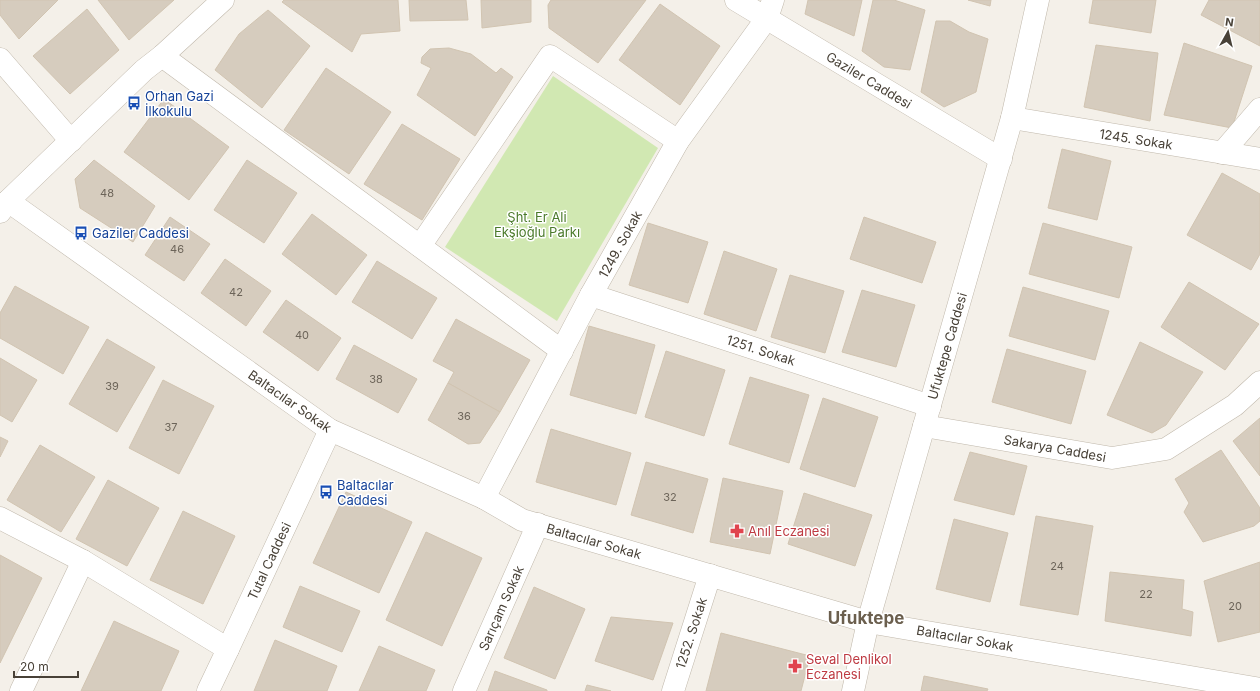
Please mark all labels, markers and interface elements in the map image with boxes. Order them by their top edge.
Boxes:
north arrow [1208,12,1248,52]
text: N [1224,15,1235,30]
street label: Gaziler Caddesi [823,48,915,112]
place label: Orhan Gazi İlkokulu [145,88,214,119]
bus stop icon: Orhan Gazi İlkokulu [126,95,142,111]
street label: 1245. Sokak [1098,125,1174,153]
house number: 48 [100,186,114,200]
street label: 1249. Sokak [595,208,645,280]
park label: Şht. Er Ali Ekşioğlu Parkı [494,209,580,240]
bus stop icon: Gaziler Caddesi [73,225,89,241]
place label: Gaziler Caddesi [92,225,189,241]
house number: 46 [170,242,184,256]
house number: 42 [229,285,243,299]
street label: Ufuktepe Caddesi [924,291,970,401]
house number: 40 [295,328,309,342]
street label: 1251. Sokak [725,331,797,369]
street label: Baltacılar Sokak [245,366,335,436]
house number: 38 [369,372,383,386]
house number: 39 [105,379,119,393]
house number: 36 [457,409,471,423]
house number: 37 [164,420,178,434]
street label: Sakarya Caddesi [1003,431,1107,465]
place label: Baltacılar Caddesi [337,477,394,508]
bus stop icon: Baltacılar Caddesi [318,484,334,500]
house number: 32 [663,490,677,504]
street label: Tutal Caddesi [244,520,294,602]
street label: Baltacılar Sokak [545,520,643,562]
pharmacy icon: Anıl Eczanesi [729,523,745,539]
place label: Anıl Eczanesi [748,523,829,539]
house number: 24 [1050,559,1064,573]
street label: Sarıçam Sokak [475,563,527,653]
house number: 22 [1139,587,1153,601]
street label: 1252. Sokak [672,595,710,671]
house number: 20 [1228,599,1242,613]
district label: Ufuktepe [828,608,904,628]
street label: Baltacılar Sokak [915,622,1015,654]
place label: Seval Denlikol Eczanesi [806,651,892,682]
scale bar [14,653,78,679]
pharmacy icon: Seval Denlikol Eczanesi [787,658,803,674]
text: 20 m [20,659,49,674]

